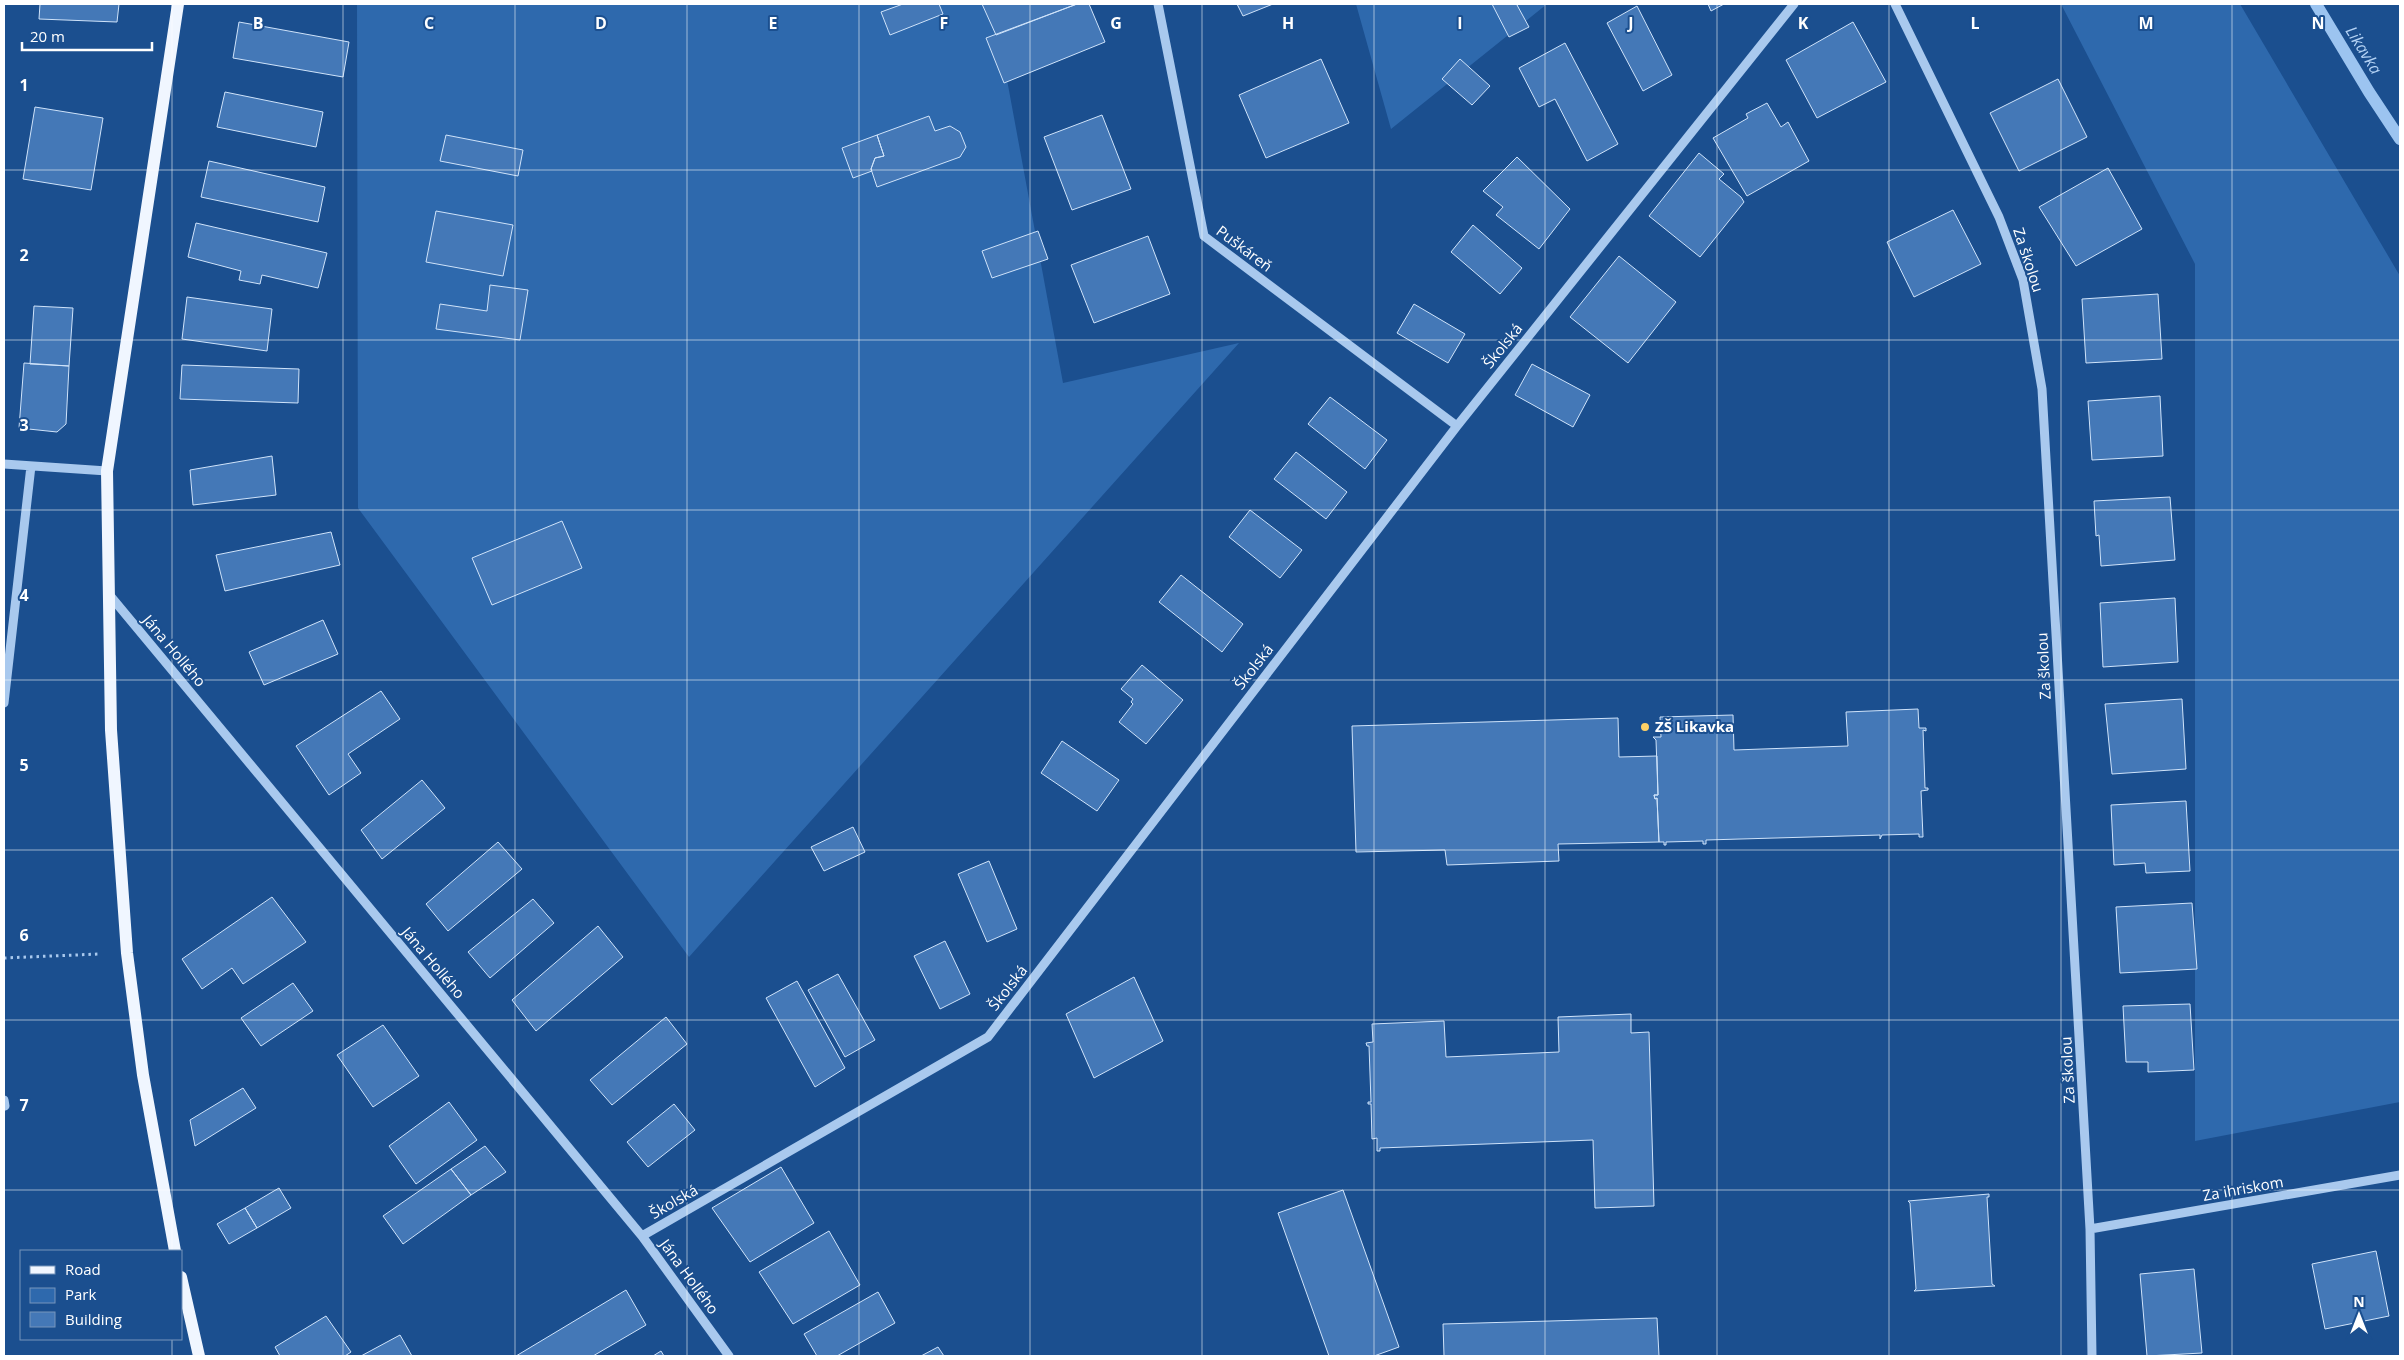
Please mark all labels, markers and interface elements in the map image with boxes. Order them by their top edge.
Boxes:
text: B [253,12,263,34]
text: C [424,12,434,34]
text: D [595,12,607,34]
text: E [769,12,778,34]
text: F [940,12,948,34]
text: G [1110,12,1122,34]
text: H [1282,12,1294,34]
text: I [1457,12,1463,34]
text: J [1626,12,1634,34]
text: K [1798,12,1809,34]
text: L [1970,12,1980,34]
text: M [2138,12,2154,34]
text: N [2311,12,2325,34]
scale bar [22,20,152,52]
water label: Likavka [2341,22,2387,78]
text: 20 m [30,26,65,46]
text: 1 [19,74,29,96]
street label: Puškáreň [1212,221,1277,276]
street label: Za školou [2009,225,2049,295]
text: 2 [19,244,29,266]
street label: Školská [1478,319,1526,372]
text: 3 [19,414,29,436]
text: 4 [19,584,29,606]
street label: Jána Hollého [138,609,211,691]
street label: Za školou [2031,632,2055,700]
street label: Školská [1229,640,1277,693]
place label: ZŠ Likavka [1655,716,1734,736]
marker: ZŠ Likavka [1639,721,1651,733]
text: 5 [19,754,29,776]
street label: Jána Hollého [397,921,470,1003]
text: 6 [19,924,29,946]
street label: Školská [983,961,1031,1014]
street label: Za školou [2055,1036,2079,1104]
text: 7 [19,1094,29,1116]
street label: Za ihriskom [2201,1171,2285,1205]
street label: Školská [646,1179,701,1223]
street label: Jána Hollého [655,1233,724,1318]
legend [20,1250,182,1340]
text: Road [65,1259,101,1279]
text: Park [65,1284,96,1304]
north arrow [2334,1290,2384,1340]
text: N [2353,1292,2365,1311]
text: Building [65,1309,122,1329]

